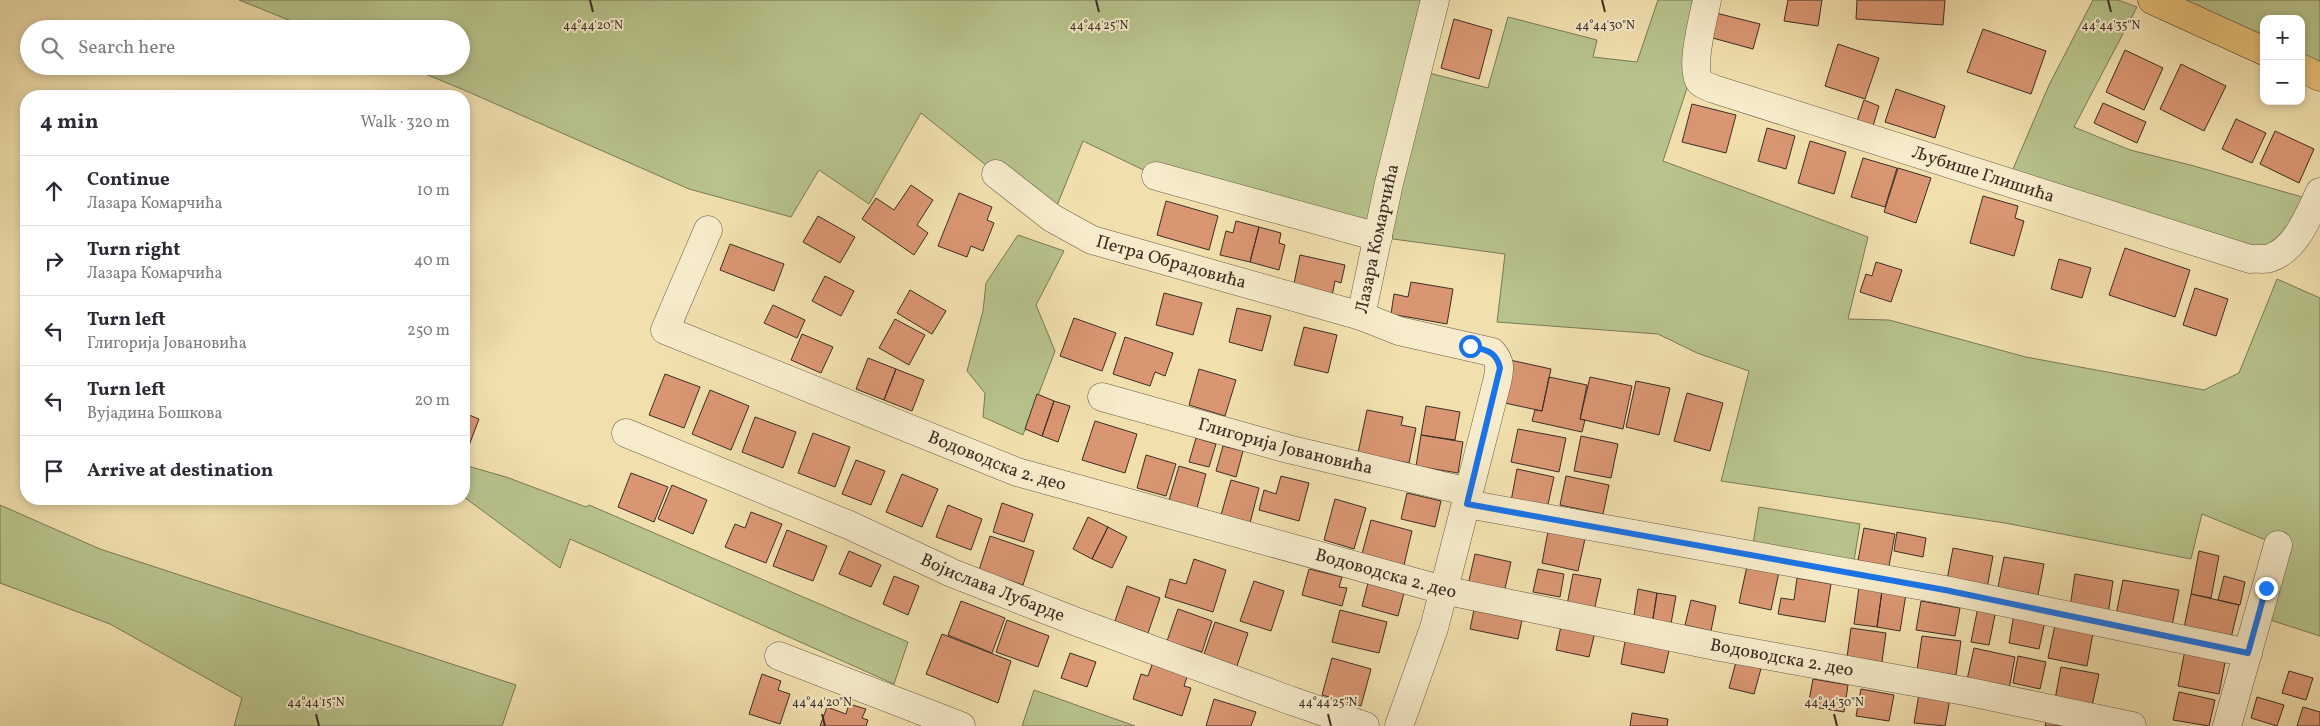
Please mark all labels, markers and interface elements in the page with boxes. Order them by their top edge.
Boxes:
map controls [2260,15,2305,105]
button: + [2260,15,2305,60]
text: 44°44'20"N [563,18,623,34]
text: 44°44'25"N [1070,18,1129,34]
text: 44°44'30"N [1575,18,1635,34]
text: 44°44'35"N [2082,18,2140,34]
search box [20,20,470,75]
icon: search [38,34,66,62]
text: Search here [78,35,175,61]
button: − [2260,60,2305,105]
text: 4 min [40,108,99,137]
text: Walk · 320 m [360,112,450,134]
street label: Љубише Глишића [1909,140,2058,209]
street label: Лазара Комарчића [1349,161,1406,316]
text: Continue [87,167,170,193]
icon: ahead [40,177,68,205]
text: 10 m [417,180,450,202]
text: Лазара Комарчића [87,193,222,215]
street label: Петра Обрадовића [1093,229,1249,295]
text: Turn right [87,237,180,263]
icon: right [40,247,68,275]
text: 40 m [414,250,450,272]
text: Лазара Комарчића [87,263,222,285]
text: Turn left [87,307,166,333]
icon: left [40,317,68,345]
text: 250 m [407,320,450,342]
text: Глигорија Јовановића [87,333,247,355]
route start [1459,335,1482,358]
text: Turn left [87,377,166,403]
icon: left [40,387,68,415]
text: 20 m [415,390,450,412]
text: Вујадина Бошкова [87,403,222,425]
street label: Глигорија Јовановића [1195,412,1375,481]
street label: Водоводска 2. део [924,425,1069,497]
icon: arrive [40,457,68,485]
text: Arrive at destination [87,458,273,484]
street label: Водоводска 2. део [1312,543,1459,605]
street label: Војислава Лубарде [916,547,1068,628]
route end [2255,577,2278,600]
street label: Водоводска 2. део [1708,633,1856,683]
text: 44°44'15"N [287,695,345,711]
text: 44°44'20"N [792,695,852,711]
text: 44°44'25"N [1299,695,1358,711]
text: 44°44'30"N [1804,695,1864,711]

